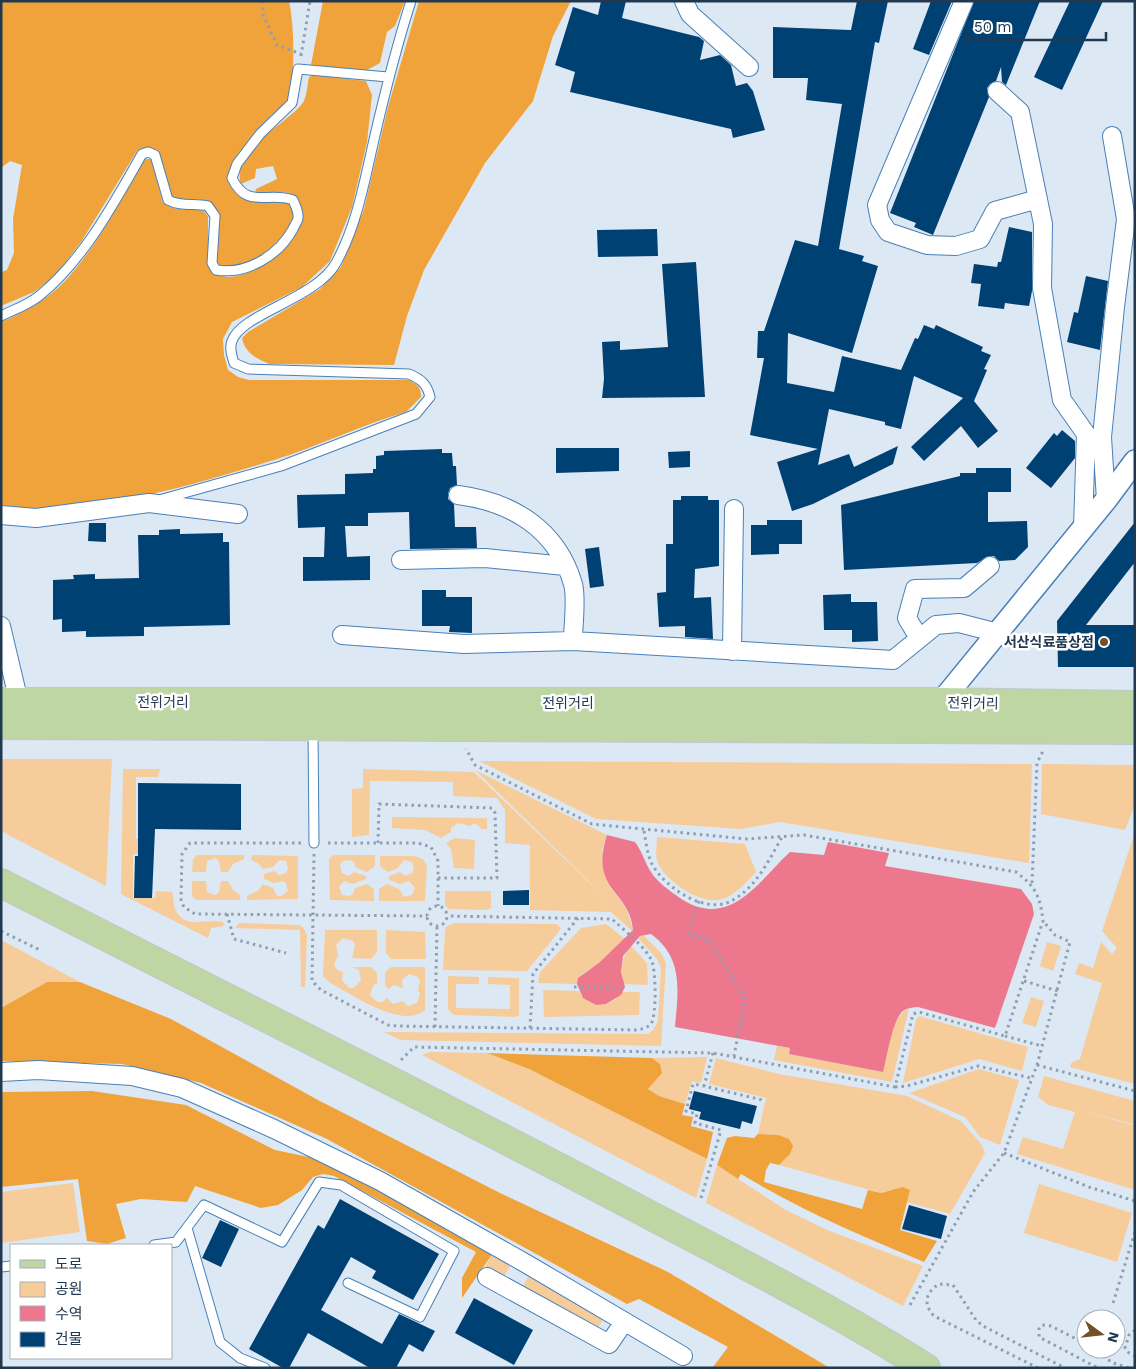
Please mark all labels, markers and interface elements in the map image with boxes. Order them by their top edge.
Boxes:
scale bar [966,10,1106,42]
text: 50 m [974,18,1011,36]
place label: 서산식료품상점 [1004,634,1094,650]
marker: 서산식료품상점 [1098,636,1110,648]
street label: 전위거리 [137,694,189,710]
street label: 전위거리 [542,695,594,711]
street label: 전위거리 [947,695,999,711]
legend [10,1244,172,1359]
text: 도로 [55,1255,83,1273]
text: 공원 [55,1280,83,1298]
text: 수역 [55,1305,83,1323]
north arrow [1076,1309,1126,1359]
text: 건물 [55,1330,83,1348]
text: N [1104,1330,1123,1344]

